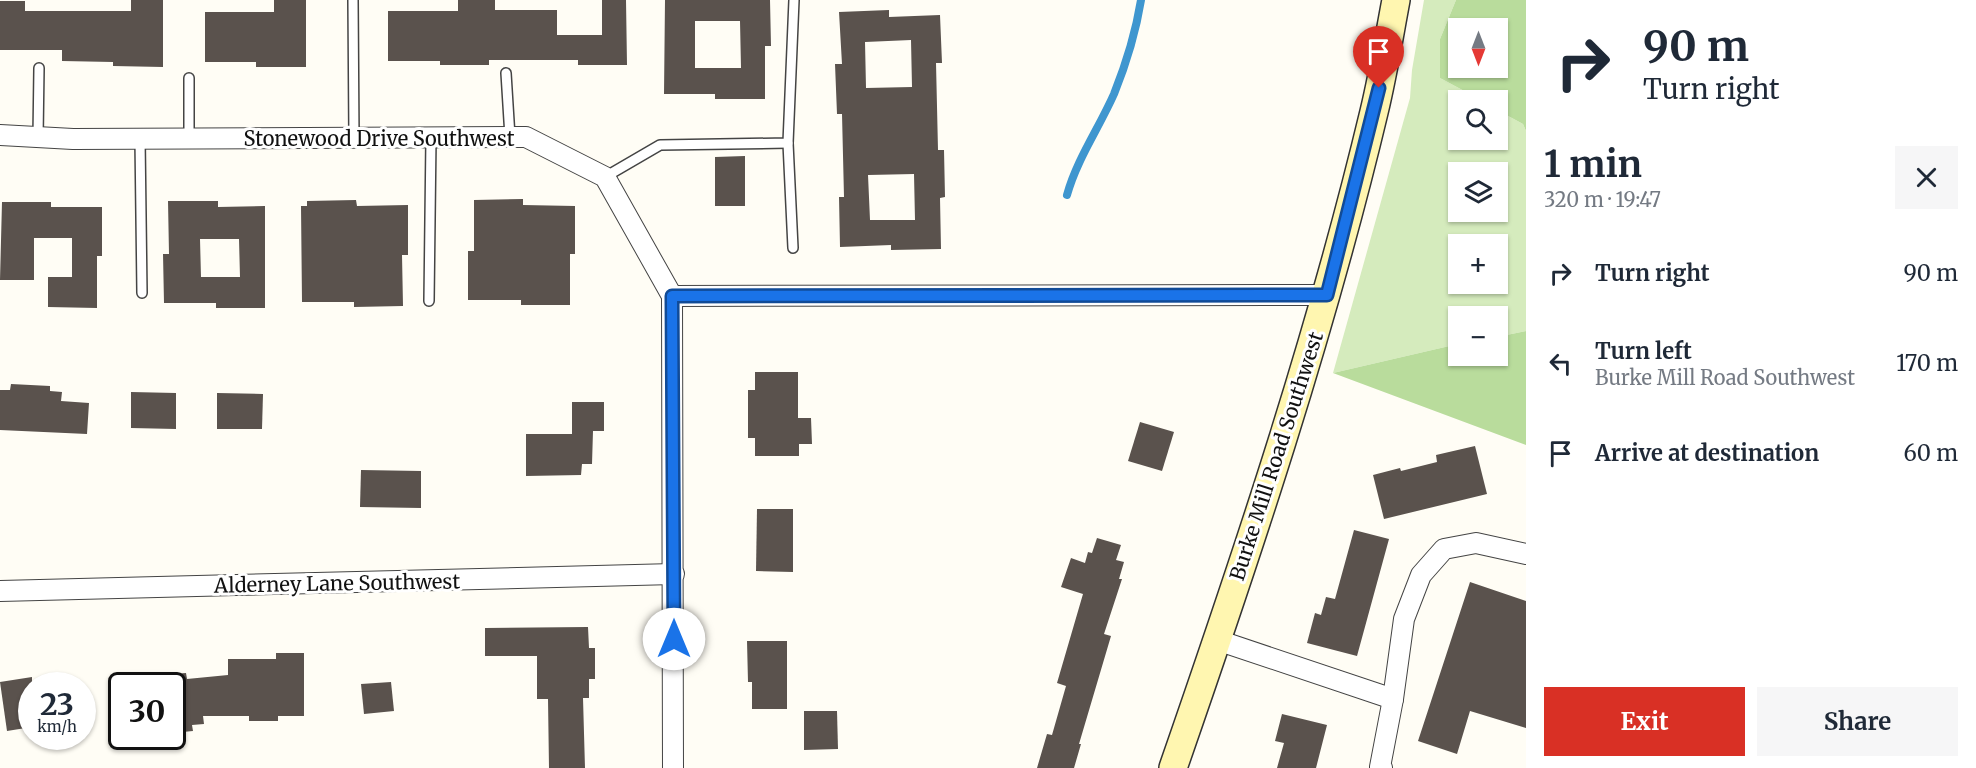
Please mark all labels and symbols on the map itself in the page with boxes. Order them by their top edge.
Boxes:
north arrow [1448,18,1508,78]
pin [1353,26,1404,88]
street label: Stonewood Drive Southwest [244,126,515,151]
street label: Burke Mill Road Southwest [1224,328,1328,584]
street label: Alderney Lane Southwest [213,568,460,598]
position arrow [642,607,706,671]
speed limit sign: 30 [108,672,186,750]

